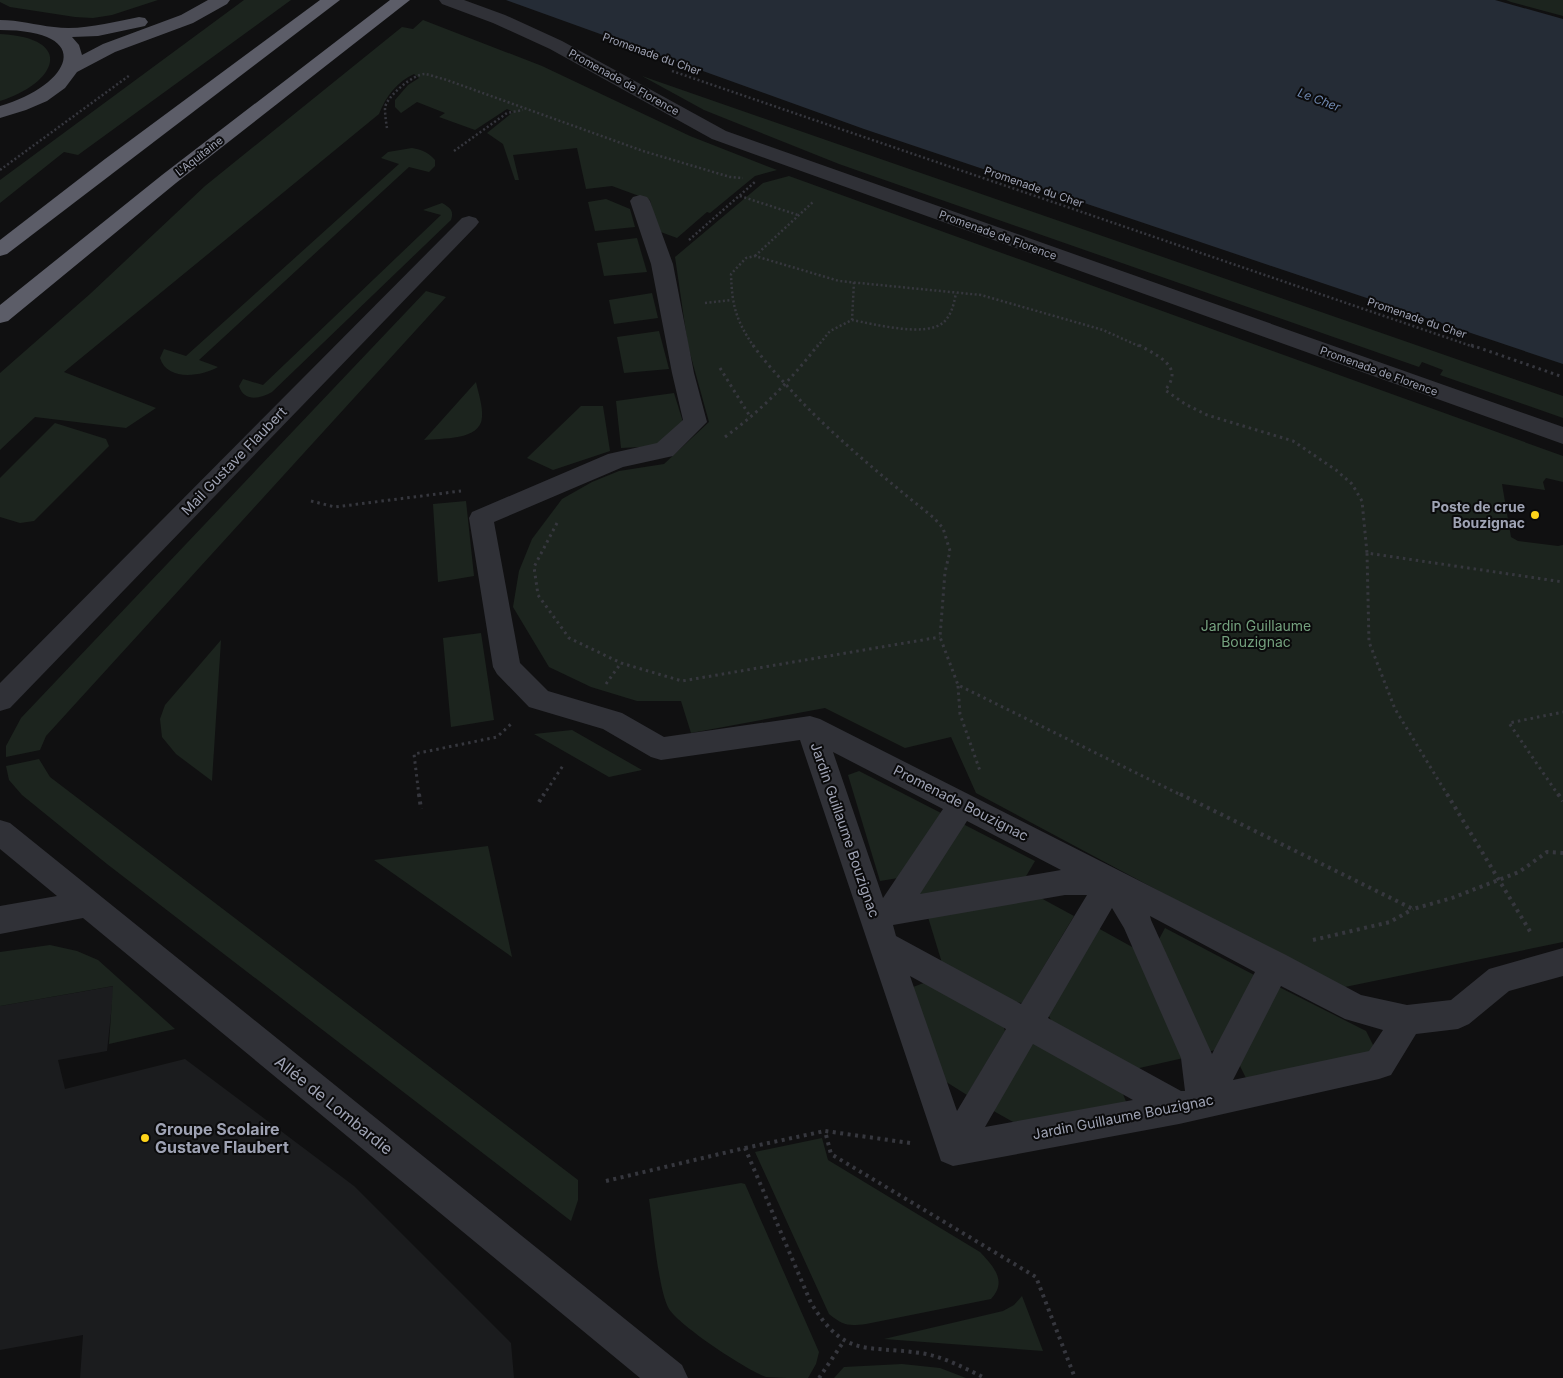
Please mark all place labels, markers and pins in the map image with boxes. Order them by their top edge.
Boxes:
place label: Poste de crue Bouzignac [1431,498,1525,531]
marker: Poste de crue Bouzignac [1529,509,1541,521]
place label: Groupe Scolaire Gustave Flaubert [155,1119,289,1157]
marker: Groupe Scolaire Gustave Flaubert [139,1132,151,1144]

